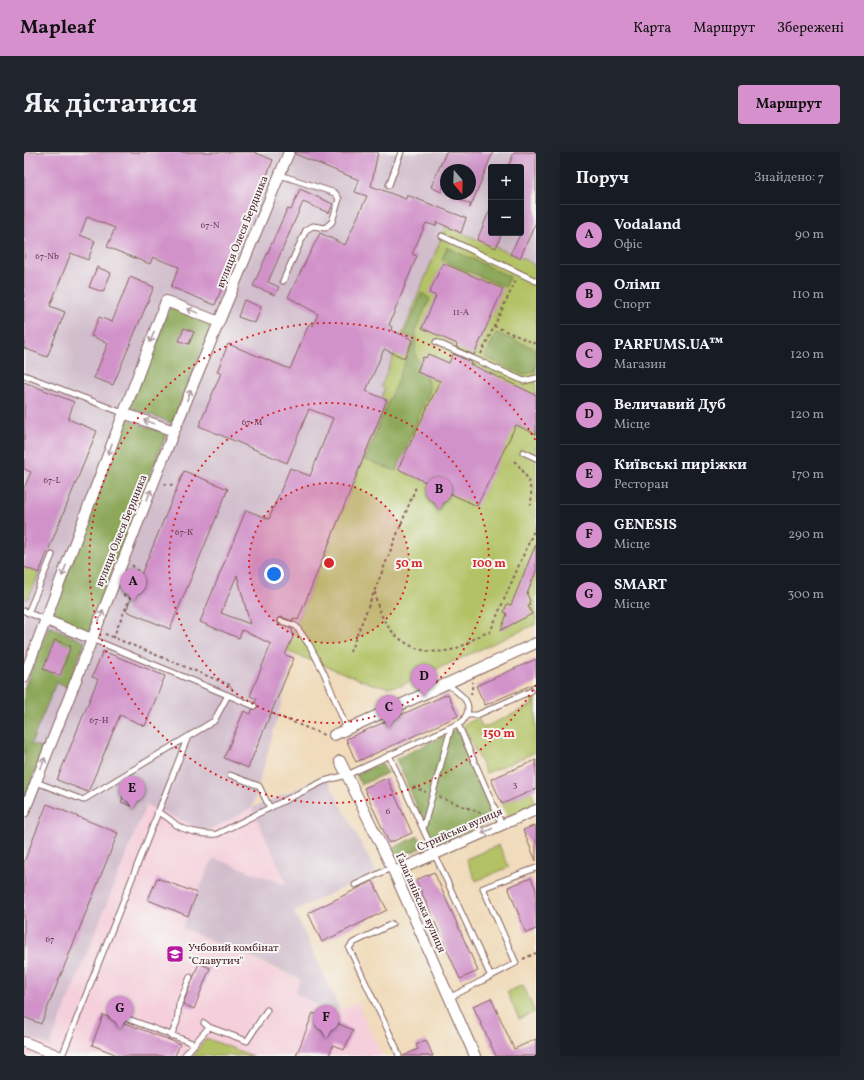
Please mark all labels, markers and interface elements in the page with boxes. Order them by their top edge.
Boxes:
text: Mapleaf [20,15,95,41]
text: Карта [633,19,671,38]
text: Маршрут [693,19,755,38]
text: Збережені [777,19,844,38]
text: Як дістатися [24,85,197,124]
button: Маршрут [738,85,840,124]
north arrow [440,164,476,200]
map controls [488,164,524,236]
button: + [488,164,524,200]
text: Поруч [576,167,629,190]
text: Знайдено: 7 [754,169,824,187]
street label: вулиця Олеся Бердника [214,173,273,290]
button: − [488,200,524,236]
text: Vodaland [614,215,681,236]
house number: 67-N [201,219,220,232]
text: A [584,226,594,244]
text: 90 m [795,226,824,244]
text: Офіс [614,236,642,254]
house number: 67-Nb [35,250,59,263]
text: Олімп [614,275,660,296]
text: B [585,286,593,304]
text: 110 m [792,286,824,304]
text: Спорт [614,296,651,314]
house number: 11-А [453,306,470,319]
one-way arrow [187,307,199,315]
one-way arrow [148,330,156,342]
text: PARFUMS.UA™ [614,335,724,356]
text: C [585,346,593,364]
text: 120 m [790,346,824,364]
text: Магазин [614,356,666,374]
one-way arrow [186,389,193,401]
text: Величавий Дуб [614,395,726,416]
text: D [584,406,594,424]
text: 120 m [790,406,824,424]
house number: 67-М [242,416,263,429]
text: Місце [614,416,650,434]
one-way arrow [142,418,155,425]
one-way arrow [105,443,113,455]
text: Київські пиріжки [614,455,747,476]
text: E [585,466,593,484]
text: 170 m [791,466,824,484]
street label: вулиця Олеся Бердника [93,472,152,589]
house number: 67-L [43,474,61,487]
text: Ресторан [614,476,669,494]
pin: B [426,477,452,510]
one-way arrow [145,489,153,501]
text: GENESIS [614,515,677,536]
house number: 67-К [175,526,193,539]
text: F [585,526,593,544]
text: 290 m [788,526,824,544]
text: Місце [614,536,650,554]
centre of rings [322,556,336,570]
text: 50 m [395,556,423,572]
text: 100 m [472,556,506,572]
your location [264,564,284,584]
one-way arrow [60,565,68,577]
pin: A [120,569,146,602]
text: SMART [614,575,667,596]
text: G [584,586,594,604]
text: 300 m [788,586,824,604]
text: Місце [614,596,650,614]
one-way arrow [97,610,105,622]
pin: D [411,664,437,697]
pin: C [376,695,402,728]
house number: 67-Н [90,714,109,727]
text: 150 m [483,726,515,742]
one-way arrow [40,757,48,769]
pin: E [119,776,145,809]
house number: 3 [513,778,518,791]
street label: Стрийська вулиця [415,804,505,856]
house number: 6 [386,805,391,818]
one-way arrow [482,828,494,836]
street label: Ґалаґанівська вулиця [391,851,449,955]
house number: 67 [46,933,54,946]
place label: Учбовий комбінат "Славутич" [188,941,279,969]
school or university icon: Учбовий комбінат "Славутич" [165,944,185,964]
pin: G [107,996,133,1029]
pin: F [313,1005,339,1038]

